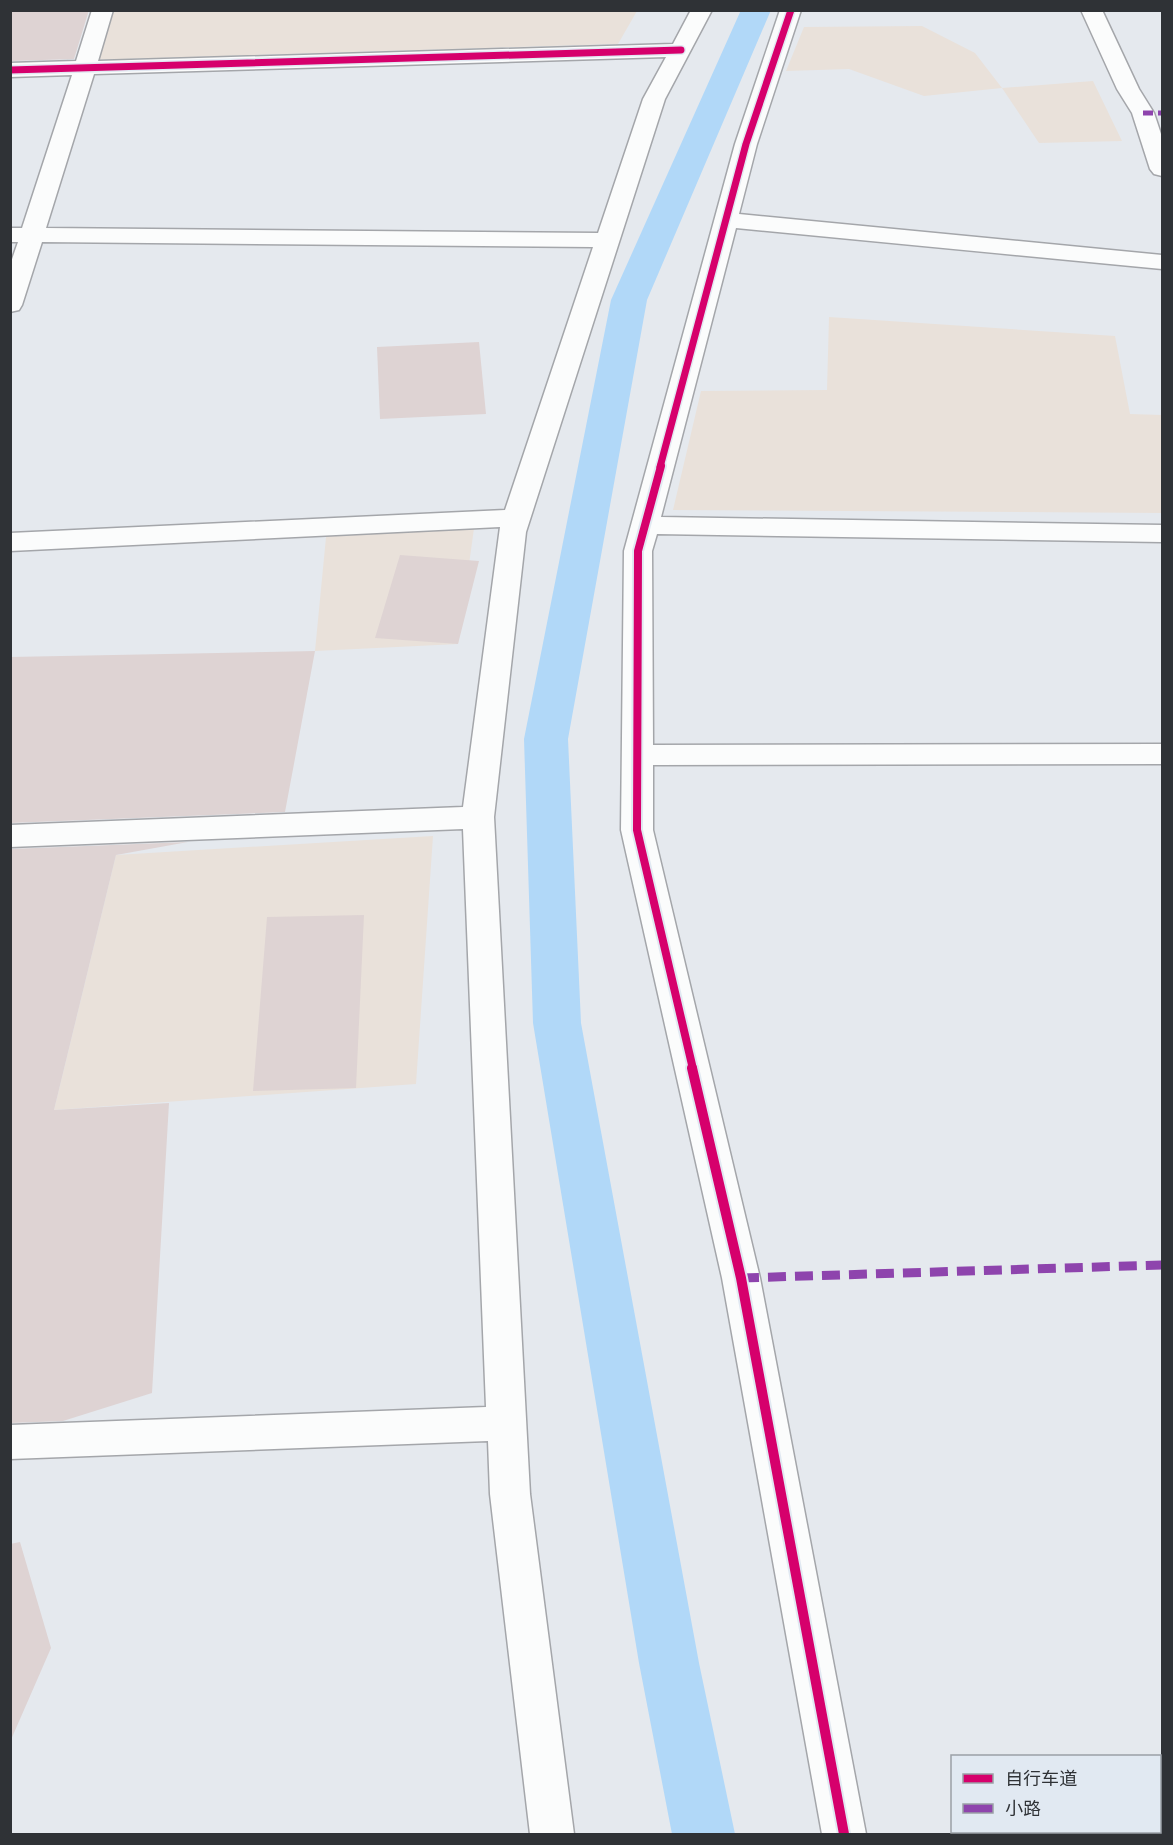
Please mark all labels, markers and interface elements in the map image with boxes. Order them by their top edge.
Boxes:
legend [951,1755,1161,1833]
text: 自行车道 [1005,1764,1077,1790]
text: 小路 [1005,1794,1041,1820]

